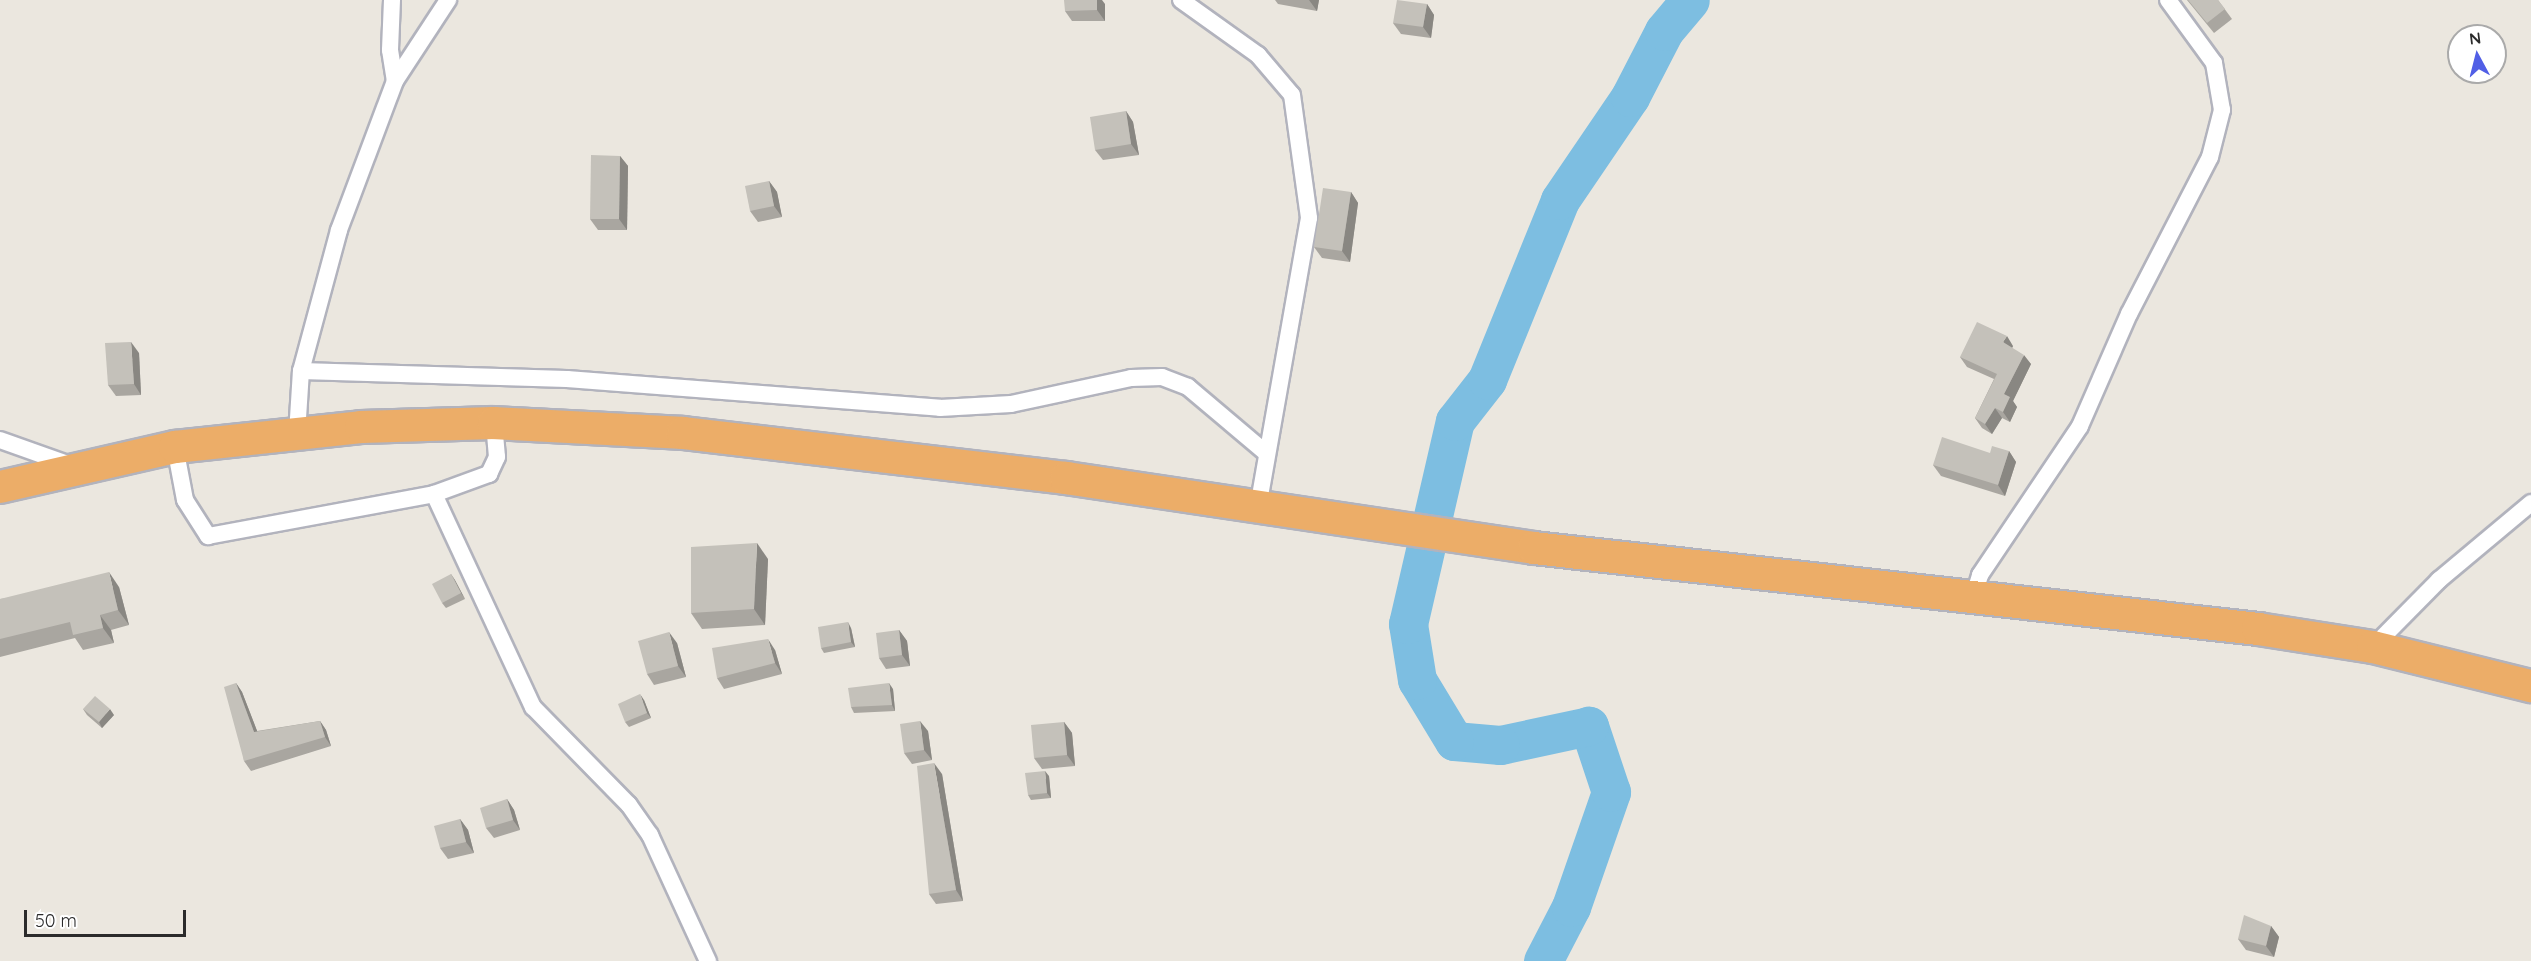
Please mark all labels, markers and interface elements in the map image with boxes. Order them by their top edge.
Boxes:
north arrow [2447,24,2507,84]
text: N [2468,27,2482,49]
scale bar [27,898,189,936]
text: 50 m [35,909,77,932]

